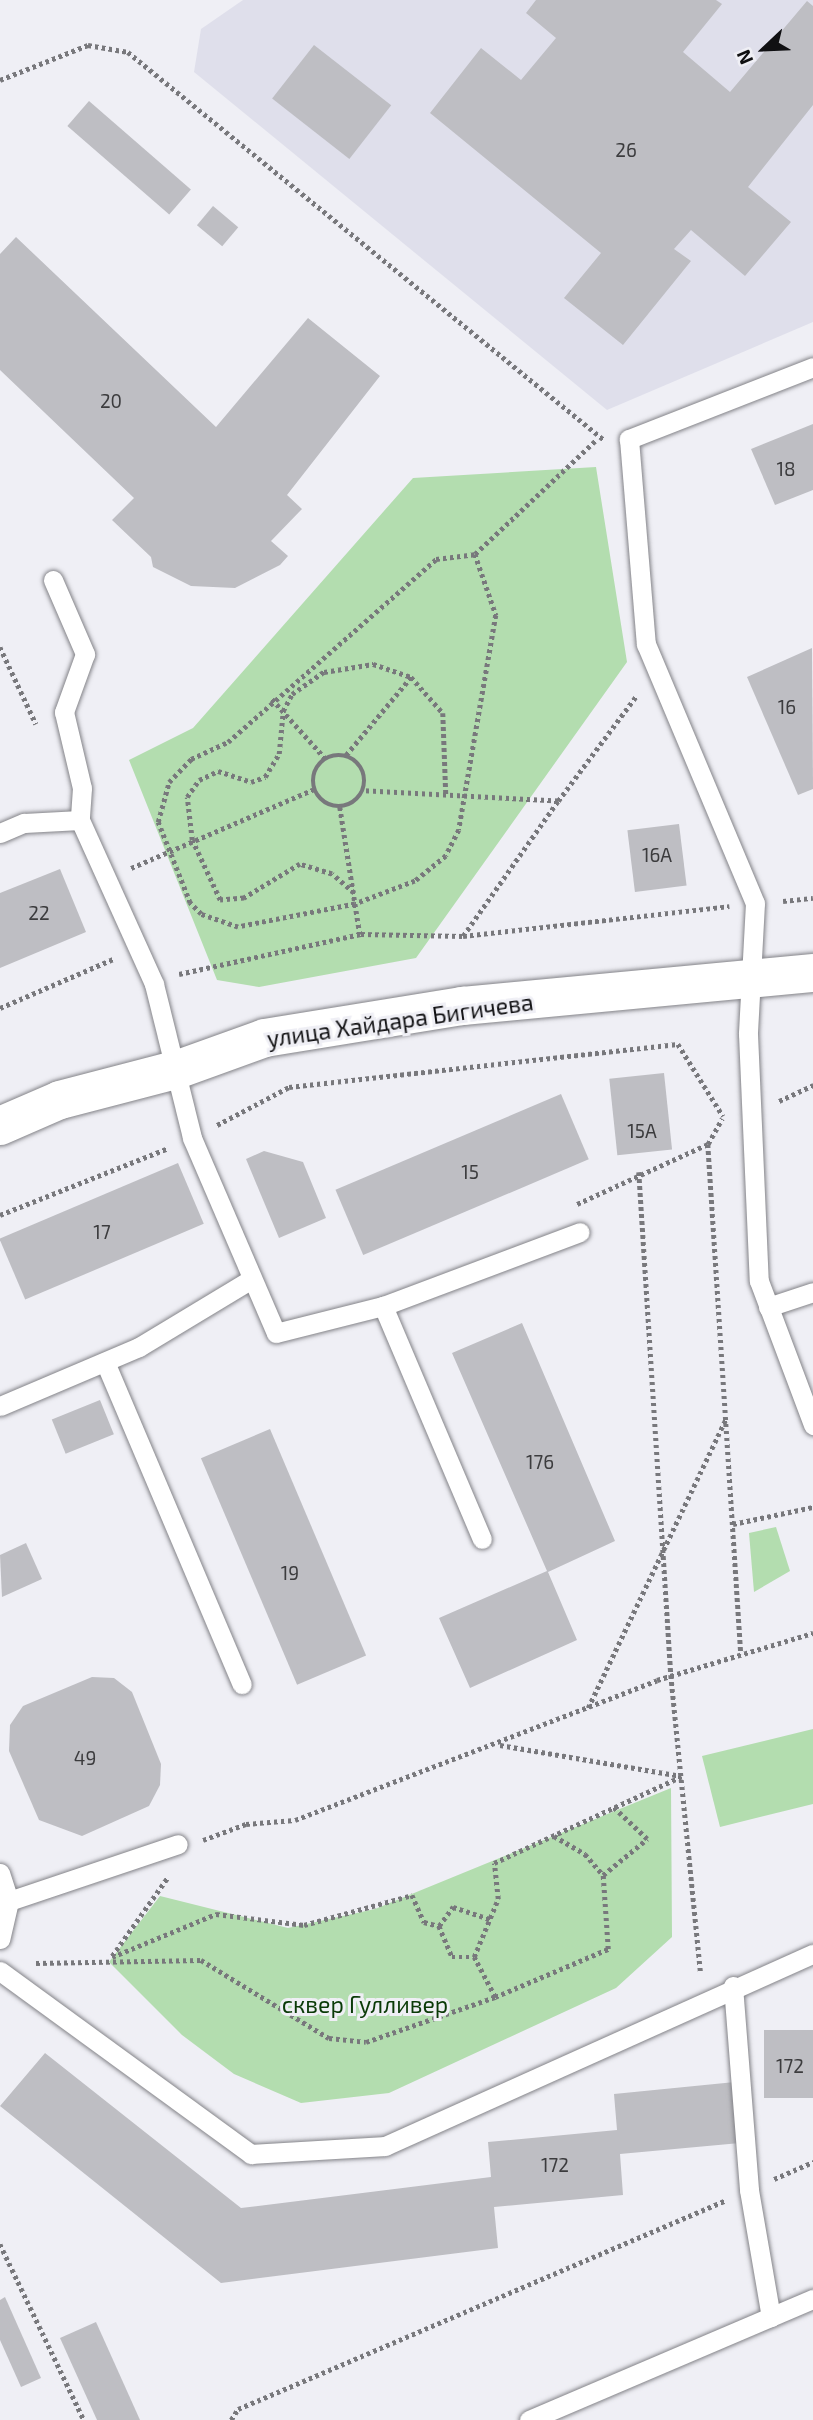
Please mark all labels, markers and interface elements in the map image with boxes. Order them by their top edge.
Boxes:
north arrow [729,14,799,84]
text: N [731,47,757,68]
house number: 26 [615,139,637,161]
house number: 20 [100,390,122,412]
house number: 18 [776,458,796,480]
house number: 16 [778,696,796,718]
house number: 16А [642,844,672,866]
house number: 22 [28,902,50,924]
street label: улица Хайдара Бигичева [265,988,535,1052]
house number: 15А [627,1120,657,1142]
house number: 15 [461,1161,479,1183]
house number: 17 [93,1221,111,1243]
house number: 176 [526,1451,554,1473]
house number: 19 [281,1562,299,1584]
house number: 49 [74,1747,96,1769]
park label: сквер Гулливер [282,1990,448,2018]
house number: 172 [776,2055,804,2077]
house number: 172 [541,2154,569,2176]

